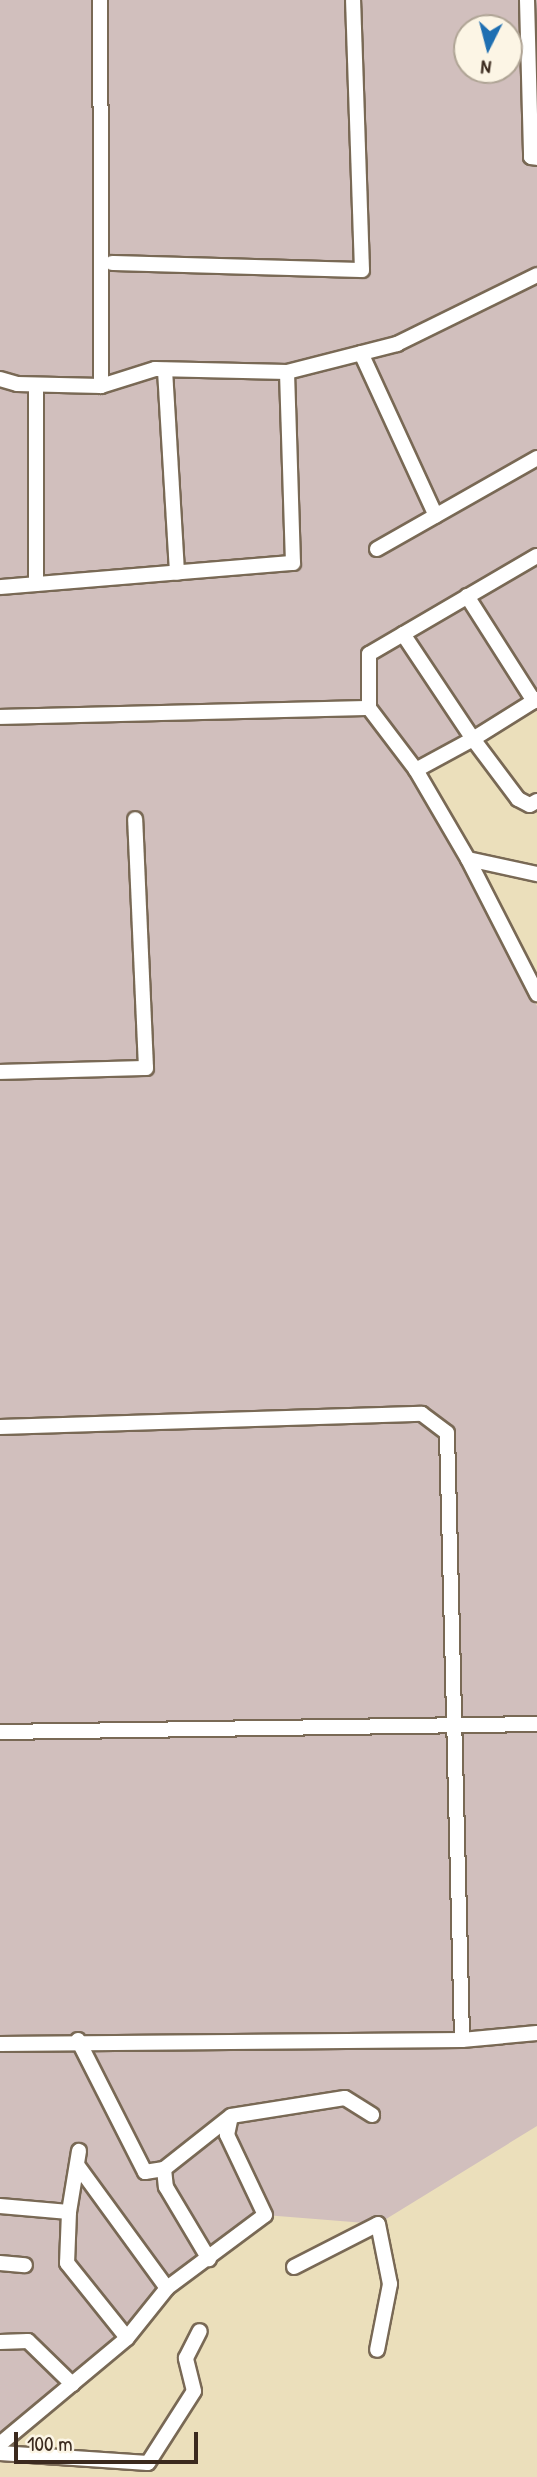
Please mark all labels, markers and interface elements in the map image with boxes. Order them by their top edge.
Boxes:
north arrow [453,14,523,84]
text: N [480,54,492,81]
scale bar [18,2418,201,2462]
text: 100 m [27,2429,73,2458]

